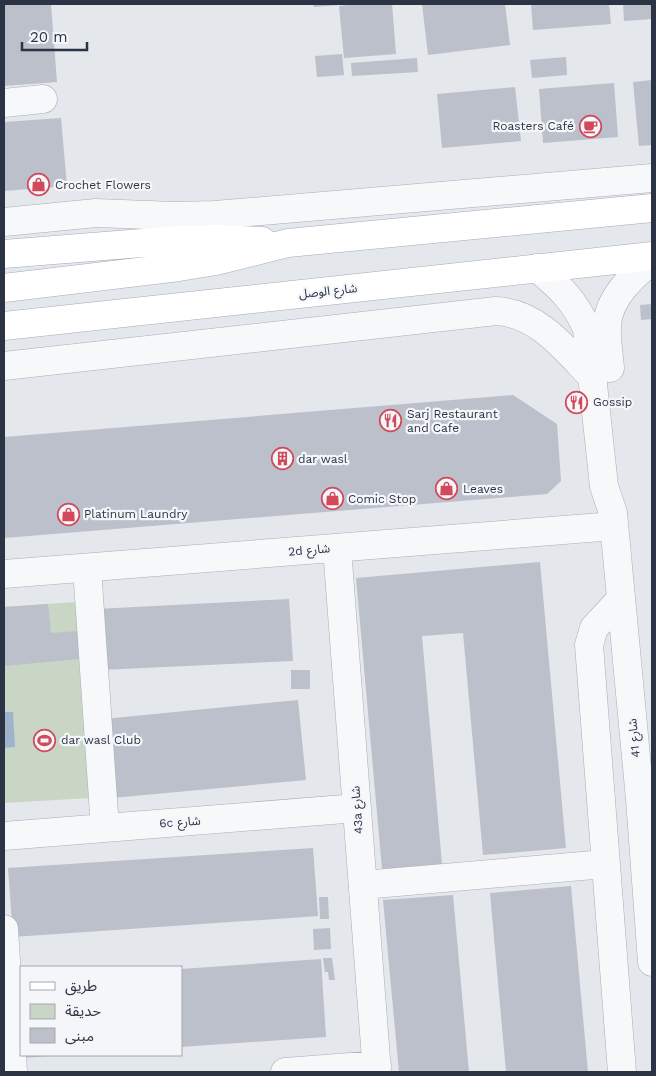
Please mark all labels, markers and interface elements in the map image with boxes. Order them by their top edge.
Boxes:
scale bar [22,20,88,52]
text: 20 m [30,28,68,46]
cafe icon: Roasters Café [578,114,602,138]
place label: Roasters Café [492,119,574,133]
shop icon: Crochet Flowers [27,173,51,197]
place label: Crochet Flowers [55,178,151,192]
street label: شارع الوصل [298,281,358,303]
restaurant icon: Gossip [565,390,589,414]
place label: Gossip [593,395,632,409]
place label: Sarj Restaurant and Cafe [407,407,498,435]
restaurant icon: Sarj Restaurant and Cafe [379,409,403,433]
building icon: dar wasl [270,447,294,471]
place label: dar wasl [298,452,348,466]
shop icon: Leaves [435,477,459,501]
place label: Leaves [463,482,503,496]
shop icon: Comic Stop [320,487,344,511]
place label: Comic Stop [348,492,416,506]
shop icon: Platinum Laundry [56,502,80,526]
place label: Platinum Laundry [84,507,188,521]
street label: 2d شارع [287,541,331,561]
street label: شارع 41 [625,718,645,758]
sports icon: dar wasl Club [33,728,57,752]
place label: dar wasl Club [61,733,141,747]
street label: 43a شارع [348,785,368,835]
street label: 6c شارع [159,814,201,832]
legend [20,966,182,1056]
text: طريق [65,977,97,996]
text: حديقة [65,1002,101,1020]
text: مبنى [65,1027,94,1045]

